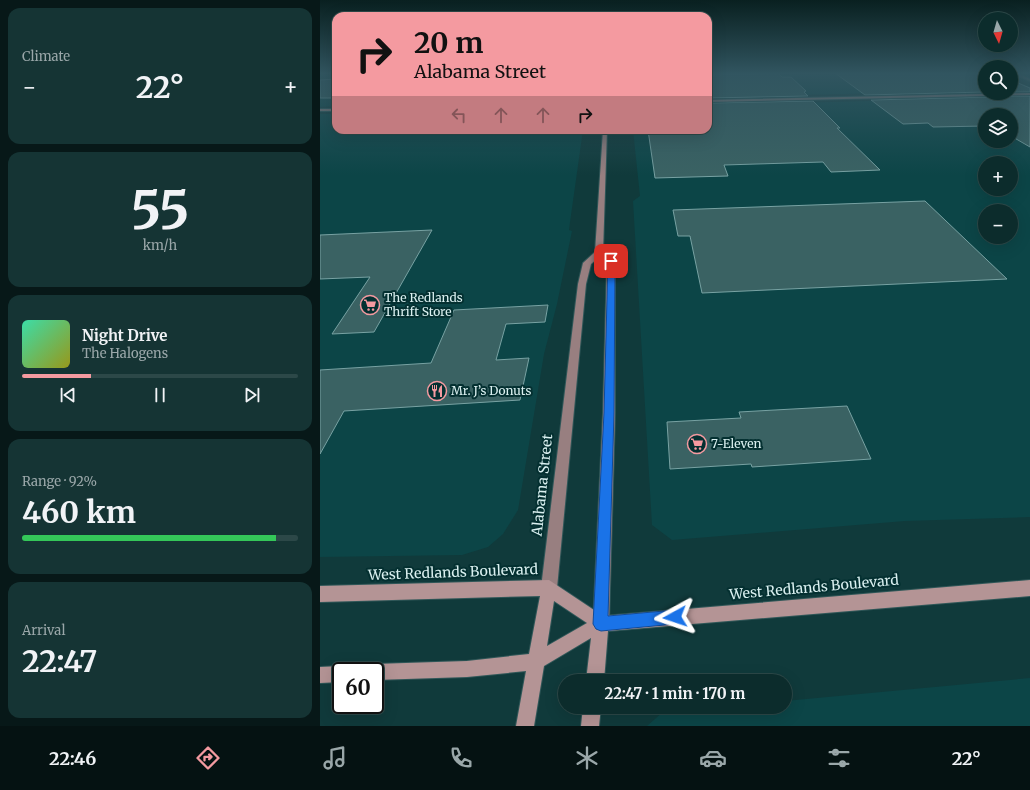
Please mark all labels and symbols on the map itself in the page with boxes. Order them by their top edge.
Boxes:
north arrow [978,12,1018,52]
pin [594,244,628,278]
place label: The Redlands Thrift Store [384,290,463,319]
supermarket icon: The Redlands Thrift Store [359,294,381,316]
restaurant icon: Mr. J’s Donuts [426,380,448,402]
place label: Mr. J’s Donuts [451,383,531,398]
street label: Alabama Street [528,432,556,538]
supermarket icon: 7-Eleven [686,433,708,455]
place label: 7-Eleven [711,436,761,451]
street label: West Redlands Boulevard [367,560,539,584]
street label: West Redlands Boulevard [728,571,900,603]
position arrow [654,596,696,638]
speed limit sign: 60 [332,662,384,714]

